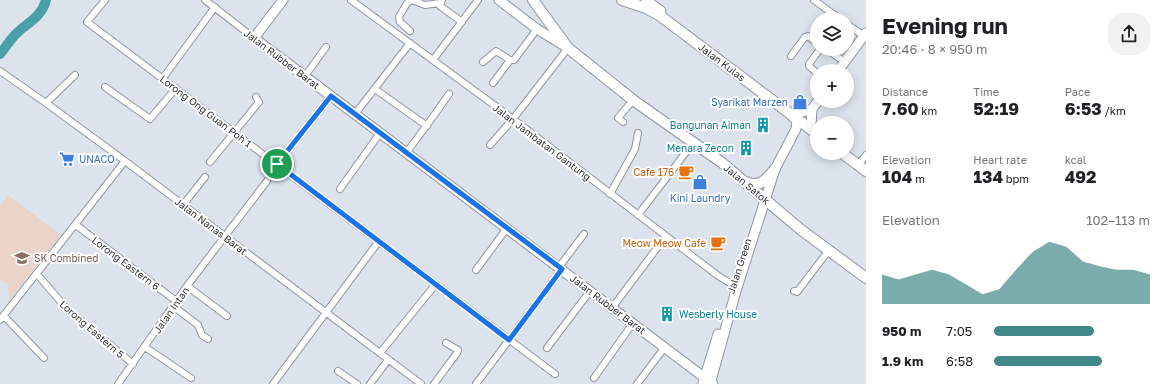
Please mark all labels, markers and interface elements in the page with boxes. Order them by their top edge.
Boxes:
map controls [810,12,854,160]
button: layers [810,12,854,56]
text: Evening run [882,12,1008,39]
button: share [1108,13,1150,55]
street label: Jalan Rubber Barat [242,27,322,91]
street label: Jalan Kulas [696,40,748,84]
text: 20:46 · 8 × 950 m [882,41,988,57]
button: + [810,64,854,108]
street label: Lorong Ong Guan Poh 1 [158,73,254,150]
text: Distance [882,85,928,98]
text: Time [973,85,999,98]
text: Pace [1065,85,1090,98]
shop icon: Syarikat Marzen [791,93,809,111]
place label: Syarikat Marzen [711,96,788,108]
text: 7.60 [882,98,919,119]
text: 52:19 [973,98,1019,119]
text: 6:53 [1065,98,1102,119]
street label: Jalan Jambatan Gantung [491,101,593,183]
text: km [919,104,937,117]
text: /km [1102,104,1126,117]
building icon: Bangunan Aiman [754,116,772,134]
button: − [810,116,854,160]
place label: Bangunan Aiman [670,119,751,131]
building icon: Menara Zecon [737,139,755,157]
place label: Menara Zecon [667,142,734,154]
pin [260,147,294,181]
supermarket icon: UNACO [58,150,76,168]
place label: UNACO [79,153,115,165]
icon: arrive [266,153,288,175]
text: Elevation [882,153,931,166]
text: Heart rate [973,153,1027,166]
text: kcal [1065,153,1086,166]
street label: Jalan Satok [722,161,773,207]
cafe icon: Cafe 176 [677,163,695,181]
place label: Cafe 176 [634,166,674,178]
text: 104 [882,166,912,187]
text: 134 [973,166,1003,187]
text: 492 [1065,166,1096,187]
text: m [912,172,925,185]
text: bpm [1003,172,1029,185]
shop icon: Kini Laundry [691,173,709,191]
place label: Kini Laundry [670,192,731,204]
street label: Jalan Nanas Barat [173,195,249,257]
text: Elevation [882,212,940,228]
text: 102–113 m [1086,212,1150,228]
street label: Lorong Eastern 6 [90,234,162,292]
cafe icon: Meow Meow Cafe [709,234,727,252]
place label: Meow Meow Cafe [622,237,706,249]
street label: Jalan Green [724,237,754,295]
school or university icon: SK Combined [13,249,31,267]
place label: SK Combined [34,252,98,264]
street label: Jalan Rubber Barat [568,272,648,336]
street label: Jalan Intan [151,285,191,335]
street label: Lorong Eastern 5 [57,298,127,360]
building icon: Wesberly House [658,305,676,323]
place label: Wesberly House [679,308,757,320]
text: 950 m [882,323,921,339]
text: 7:05 [946,323,972,339]
text: 1.9 km [882,353,923,369]
text: 6:58 [946,353,973,369]

